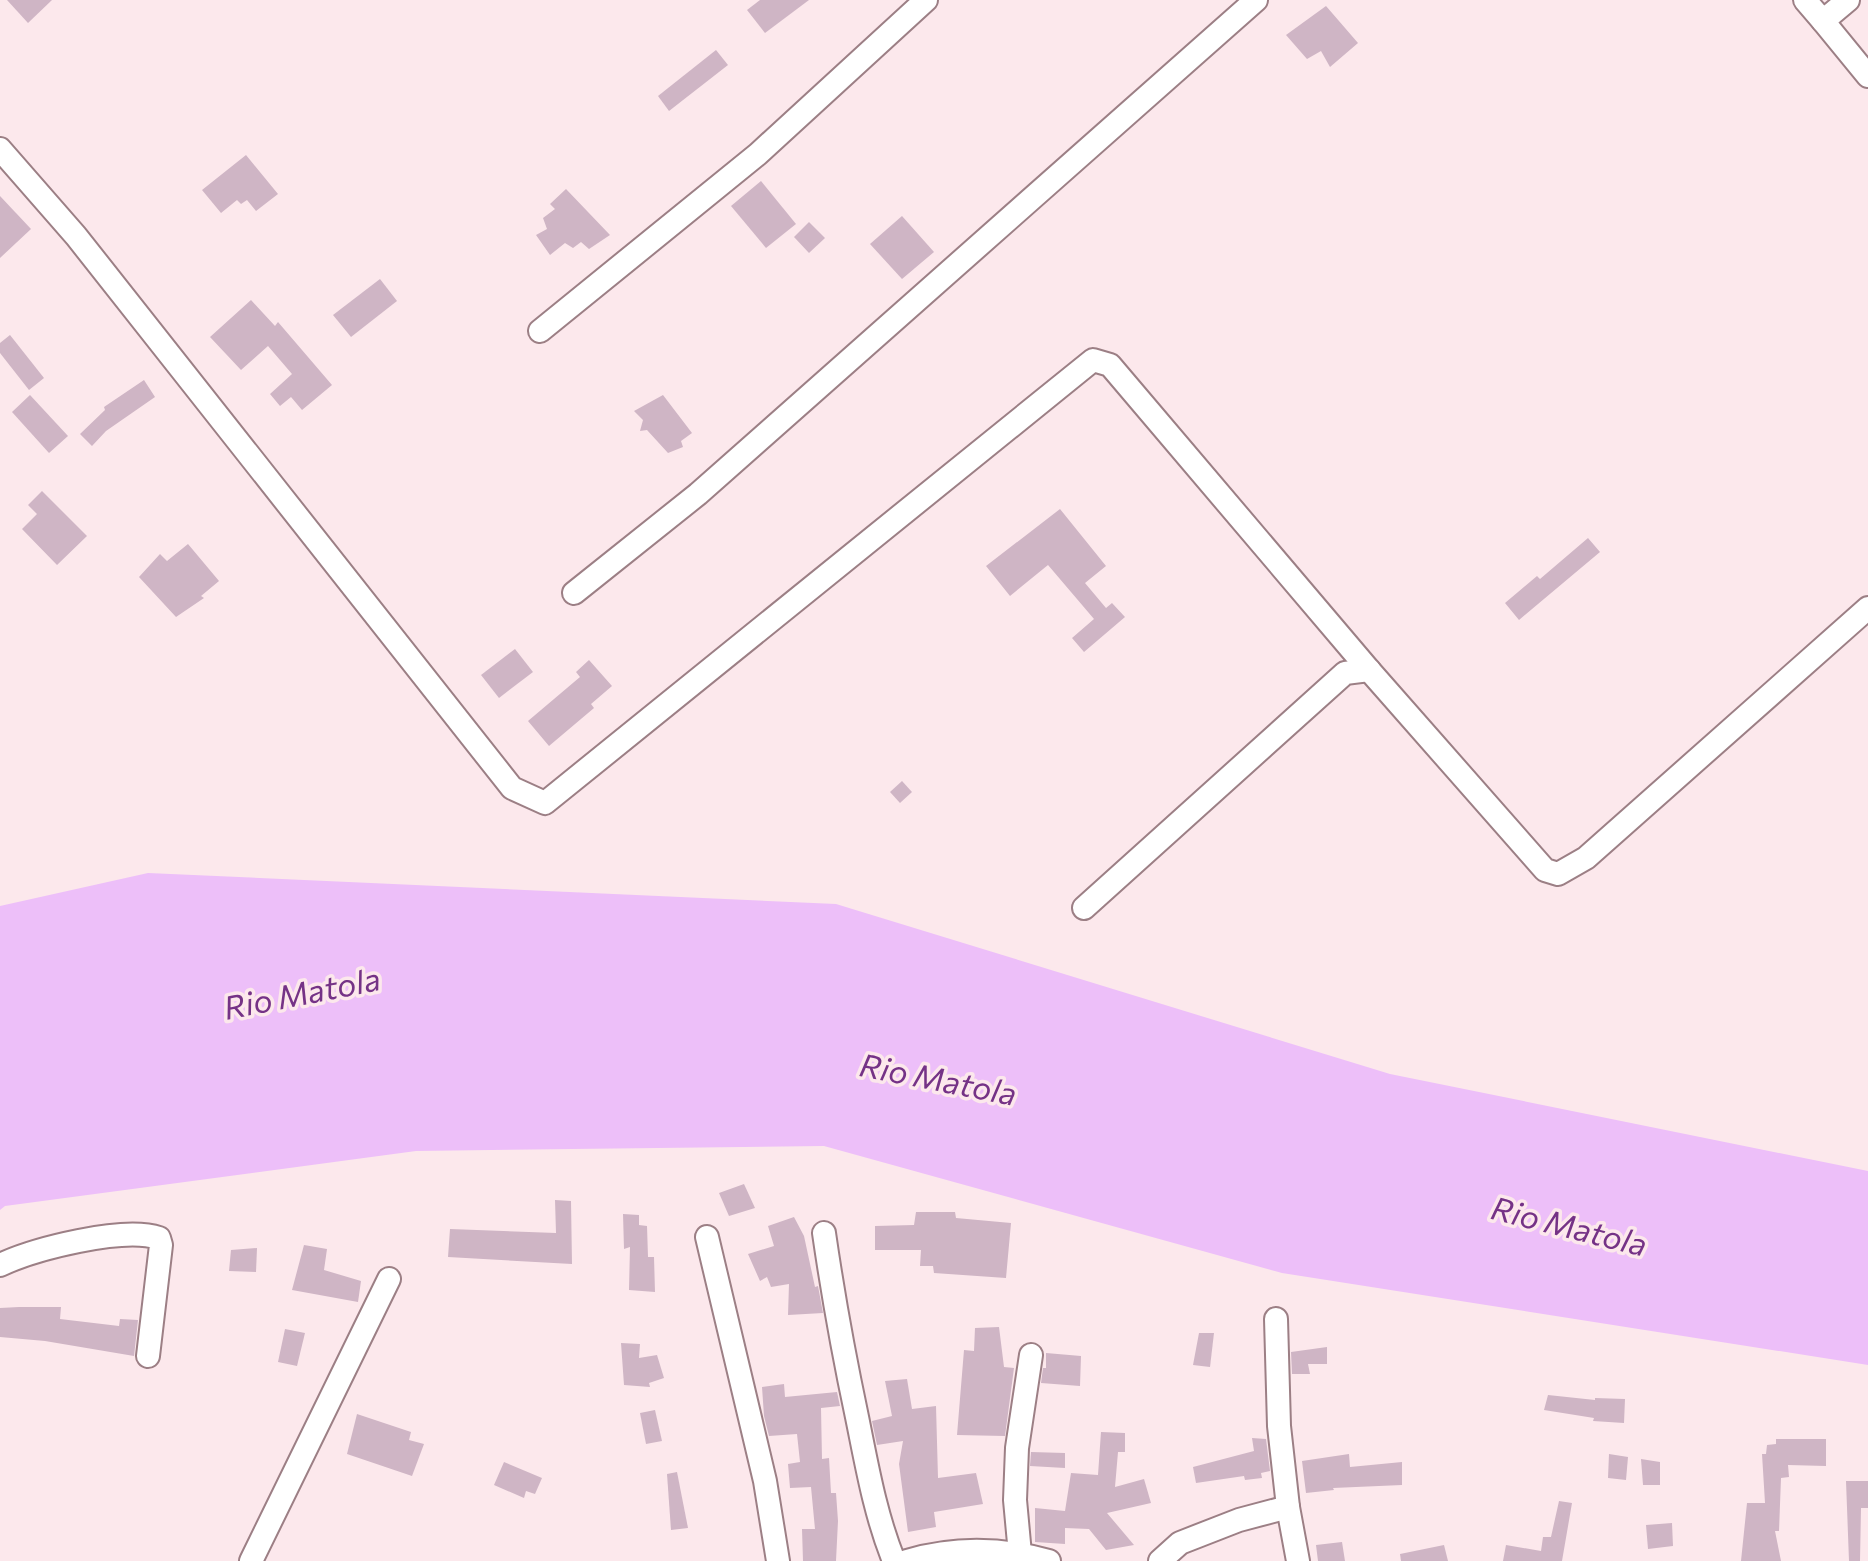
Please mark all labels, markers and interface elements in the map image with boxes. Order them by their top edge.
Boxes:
water label: Rio Matola [220,957,383,1027]
water label: Rio Matola [857,1043,1020,1113]
water label: Rio Matola [1488,1186,1651,1264]

